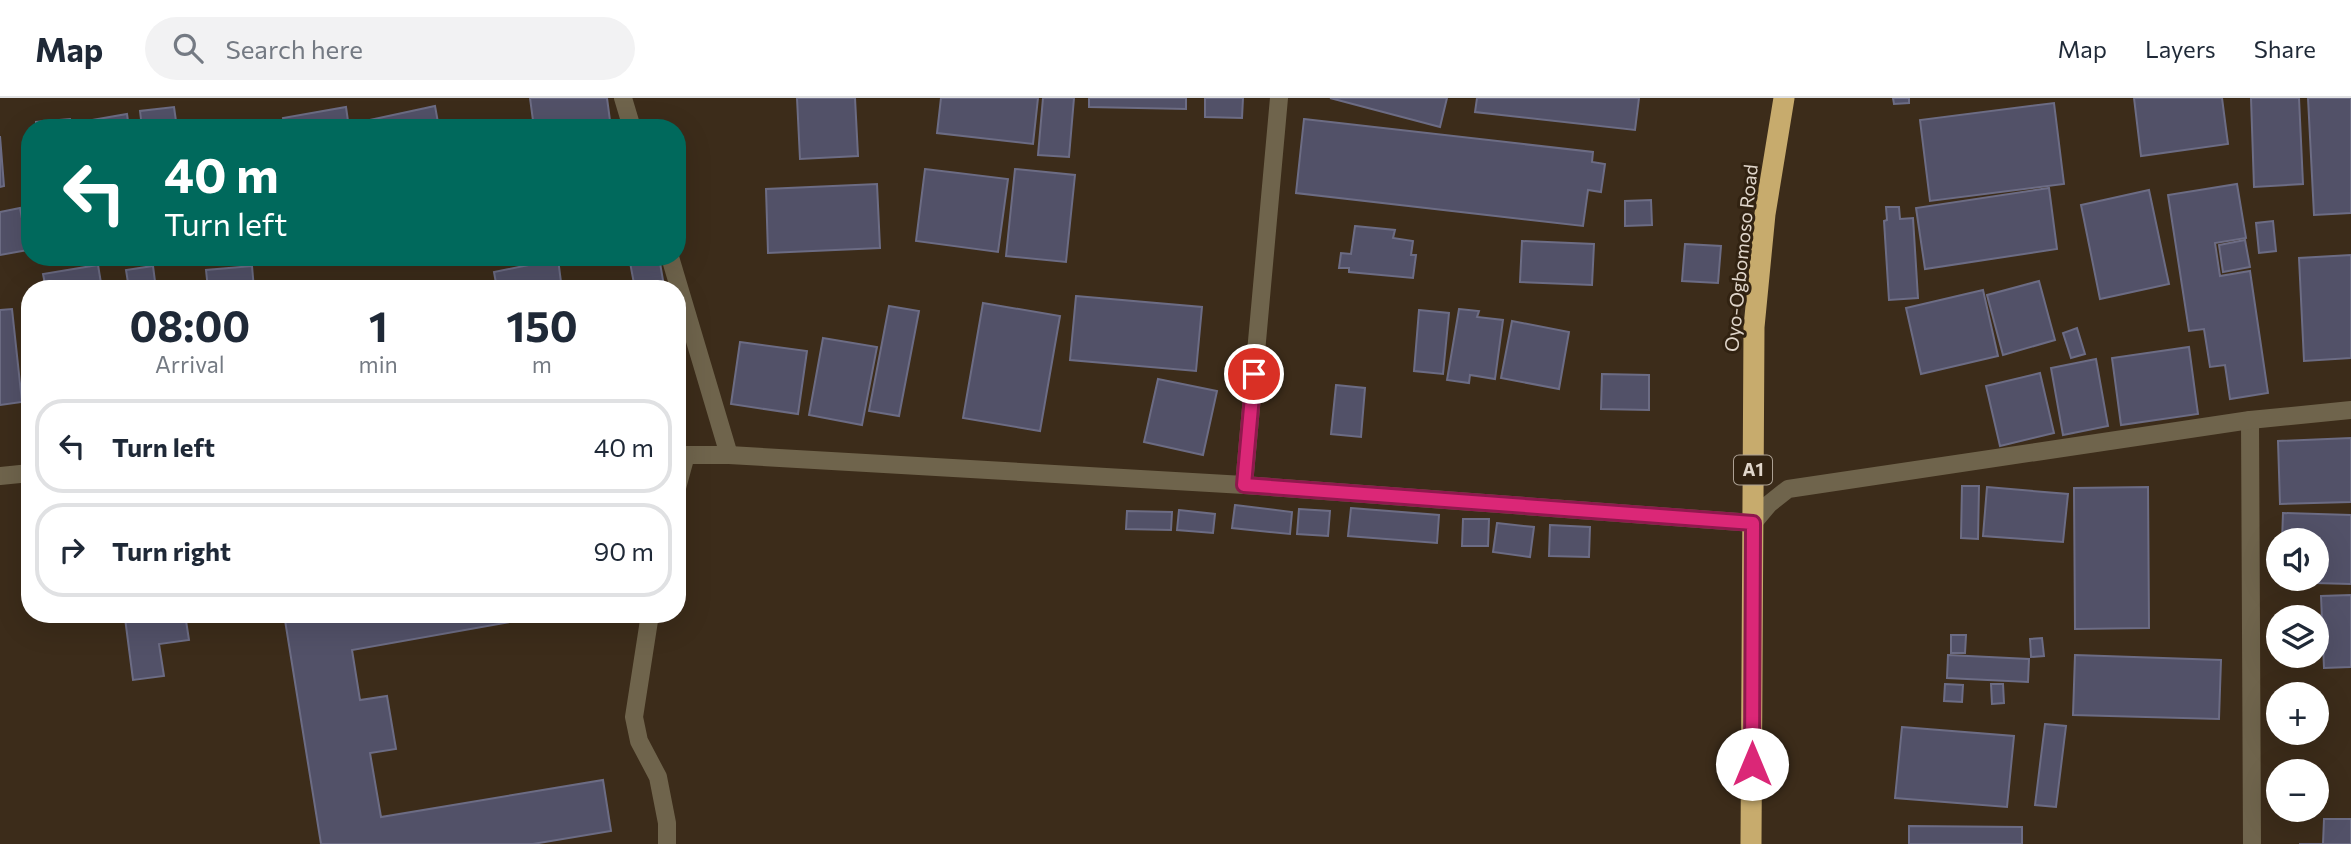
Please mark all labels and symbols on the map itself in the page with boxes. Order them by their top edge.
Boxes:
street label: Oyo-Ogbomoso Road [1719,163,1762,353]
pin [1224,344,1284,404]
road number: A1 [1734,456,1772,484]
position arrow [1715,727,1789,801]

